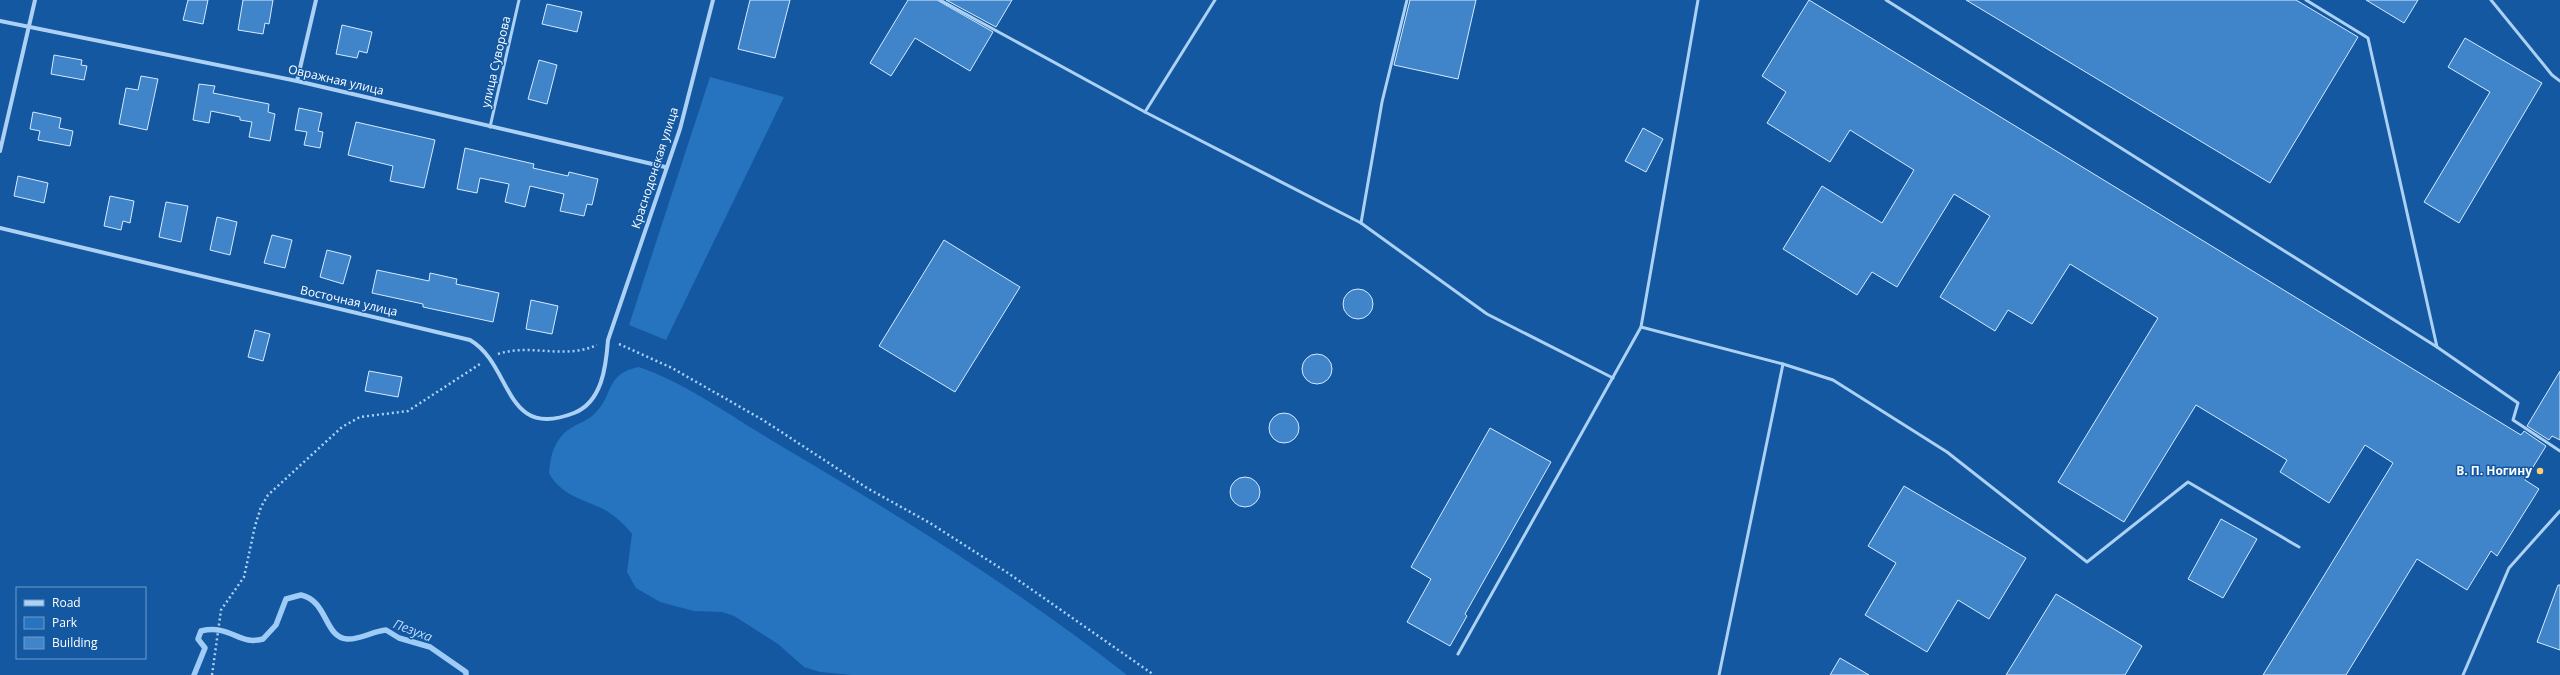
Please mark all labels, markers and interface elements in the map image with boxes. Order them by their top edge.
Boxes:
street label: улица Суворова [477,14,514,109]
street label: Овражная улица [287,60,386,99]
street label: Краснодонская улица [627,105,682,231]
street label: Восточная улица [299,281,400,320]
place label: В. П. Ногину [2456,462,2532,479]
marker: В. П. Ногину [2535,466,2545,476]
legend [16,587,146,659]
text: Road [52,594,81,611]
text: Park [52,614,78,631]
water label: Пезуха [391,614,436,646]
text: Building [52,634,98,651]

